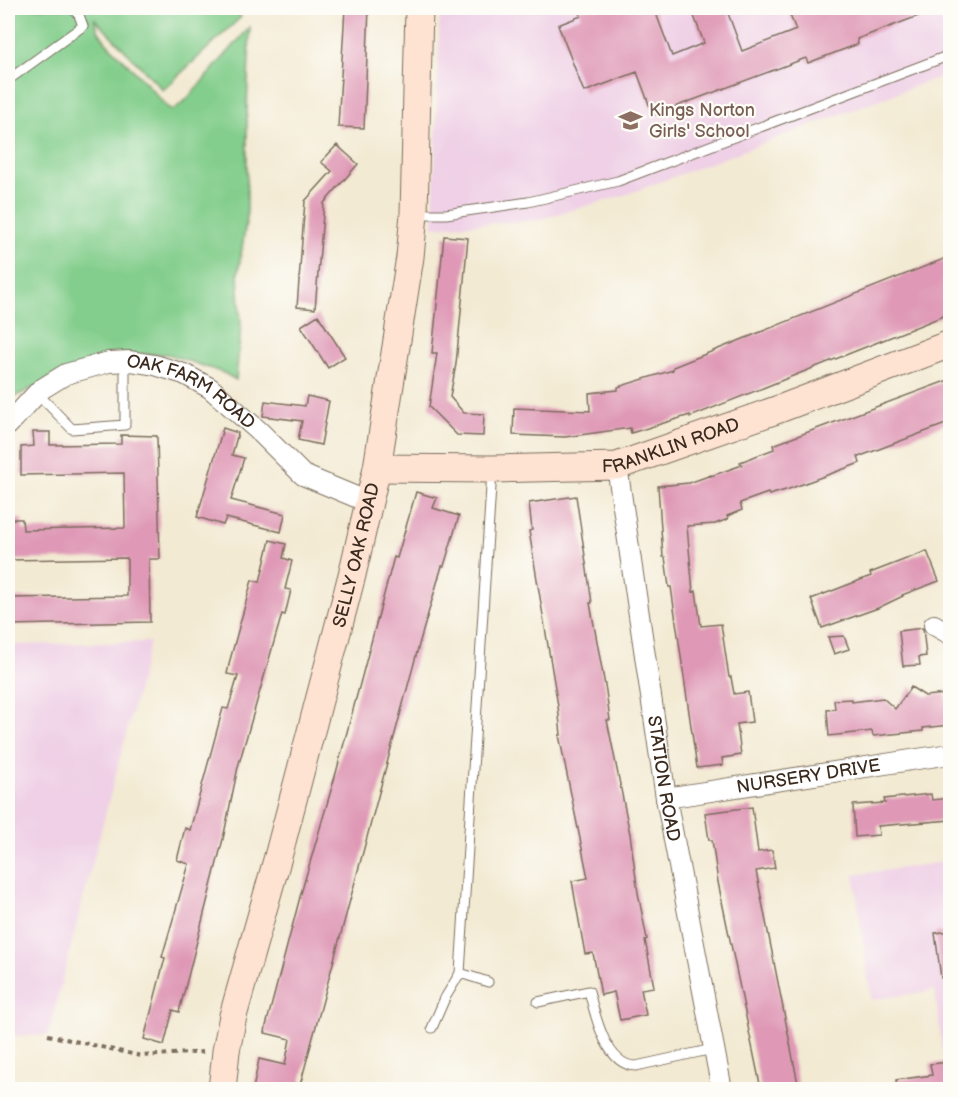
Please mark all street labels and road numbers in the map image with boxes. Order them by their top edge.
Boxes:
street label: OAK FARM ROAD [125,350,259,433]
street label: FRANKLIN ROAD [602,413,742,477]
street label: SELLY OAK ROAD [328,481,384,630]
street label: STATION ROAD [643,714,685,843]
street label: NURSERY DRIVE [735,754,882,797]

